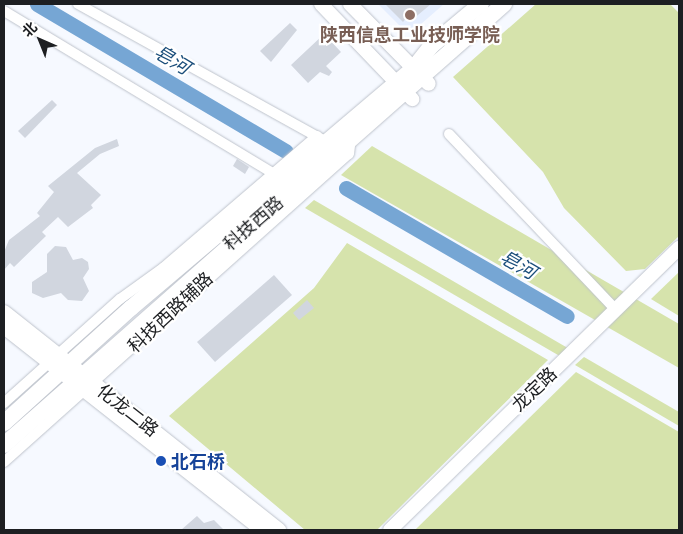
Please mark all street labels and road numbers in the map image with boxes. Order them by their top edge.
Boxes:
street label: 科技西路 [219,191,287,255]
street label: 科技西路辅路 [123,267,217,357]
street label: 龙定路 [507,362,561,416]
street label: 化龙二路 [93,379,163,441]

